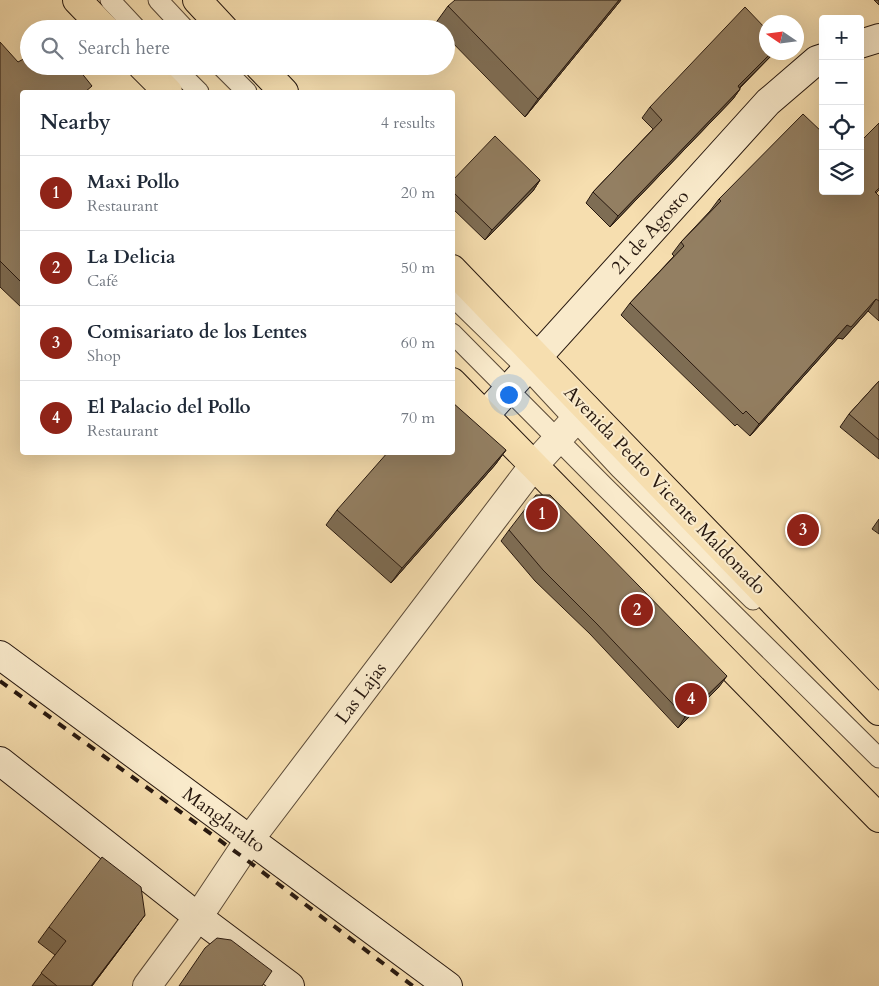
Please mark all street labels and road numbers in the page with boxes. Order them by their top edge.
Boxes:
street label: 21 de Agosto [605,184,695,280]
street label: Avenida Pedro Vicente Maldonado [558,380,772,600]
street label: Las Lajas [329,657,393,729]
street label: Manglaralto [177,781,271,859]

